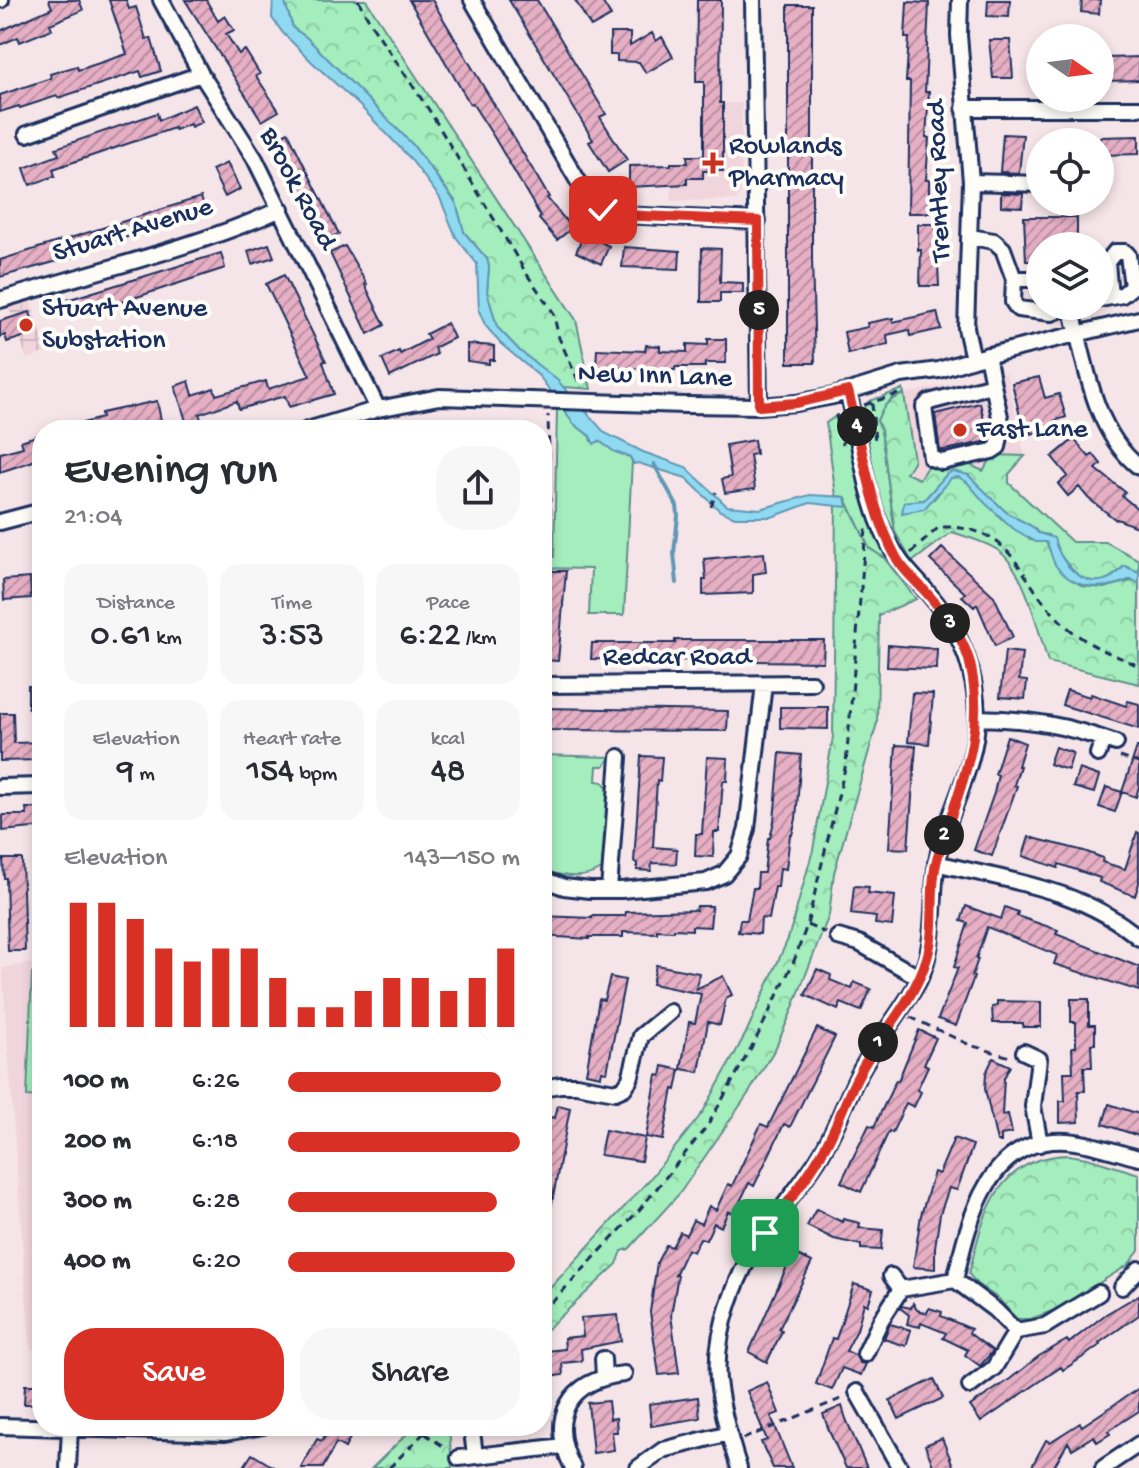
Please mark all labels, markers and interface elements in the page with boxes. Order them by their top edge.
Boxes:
north arrow [1026,24,1114,112]
map controls [1026,24,1114,320]
street label: Trentley Road [921,97,959,265]
street label: Brook Road [251,121,344,258]
button: locate [1026,128,1114,216]
place label: Rowlands Pharmacy [728,131,844,196]
marker: Rowlands Pharmacy [704,154,722,172]
pin [569,176,637,244]
icon: check [581,188,625,232]
street label: Stuart Avenue [49,191,217,271]
button: layers [1026,232,1114,320]
pin: 5 [739,290,779,330]
place label: Stuart Avenue Substation [42,293,208,358]
text: 5 [753,297,765,323]
marker: Stuart Avenue Substation [17,316,35,334]
street label: New Inn Lane [577,358,733,396]
pin: 4 [837,406,877,446]
text: 4 [852,413,862,439]
place label: Fast Lane [975,414,1088,447]
marker: Fast Lane [951,421,969,439]
button: share [436,446,520,530]
text: Evening run [64,447,277,499]
text: 21:04 [64,503,122,534]
text: Distance [97,591,175,617]
text: Time [272,591,312,617]
text: Pace [426,591,470,617]
pin: 3 [930,603,970,643]
text: 3 [944,610,956,636]
text: 0.61 [90,617,151,657]
text: 3:53 [260,617,324,657]
text: 6:22 [399,617,461,657]
text: km [151,626,182,652]
text: /km [461,626,497,652]
street label: Redcar Road [603,642,754,675]
text: Elevation [92,727,180,753]
text: Heart rate [243,727,341,753]
text: kcal [431,727,465,753]
text: 9 [117,753,134,793]
text: 154 [247,753,294,793]
text: 48 [431,753,465,793]
text: m [134,762,155,788]
text: bpm [294,762,337,788]
pin: 2 [924,815,964,855]
text: 2 [939,822,949,848]
text: Elevation [64,844,167,875]
text: 143–150 m [404,844,520,875]
pin: 1 [858,1022,898,1062]
text: 1 [874,1029,882,1055]
text: 100 m [64,1067,129,1098]
text: 6:26 [192,1067,239,1098]
text: 200 m [64,1127,131,1158]
text: 6:18 [192,1127,238,1158]
text: 300 m [64,1187,132,1218]
text: 6:28 [192,1187,240,1218]
pin [731,1199,799,1267]
icon: arrive [743,1211,787,1255]
text: 400 m [64,1247,130,1278]
text: 6:20 [192,1247,241,1278]
button: Save [64,1328,284,1420]
button: Share [300,1328,520,1420]

